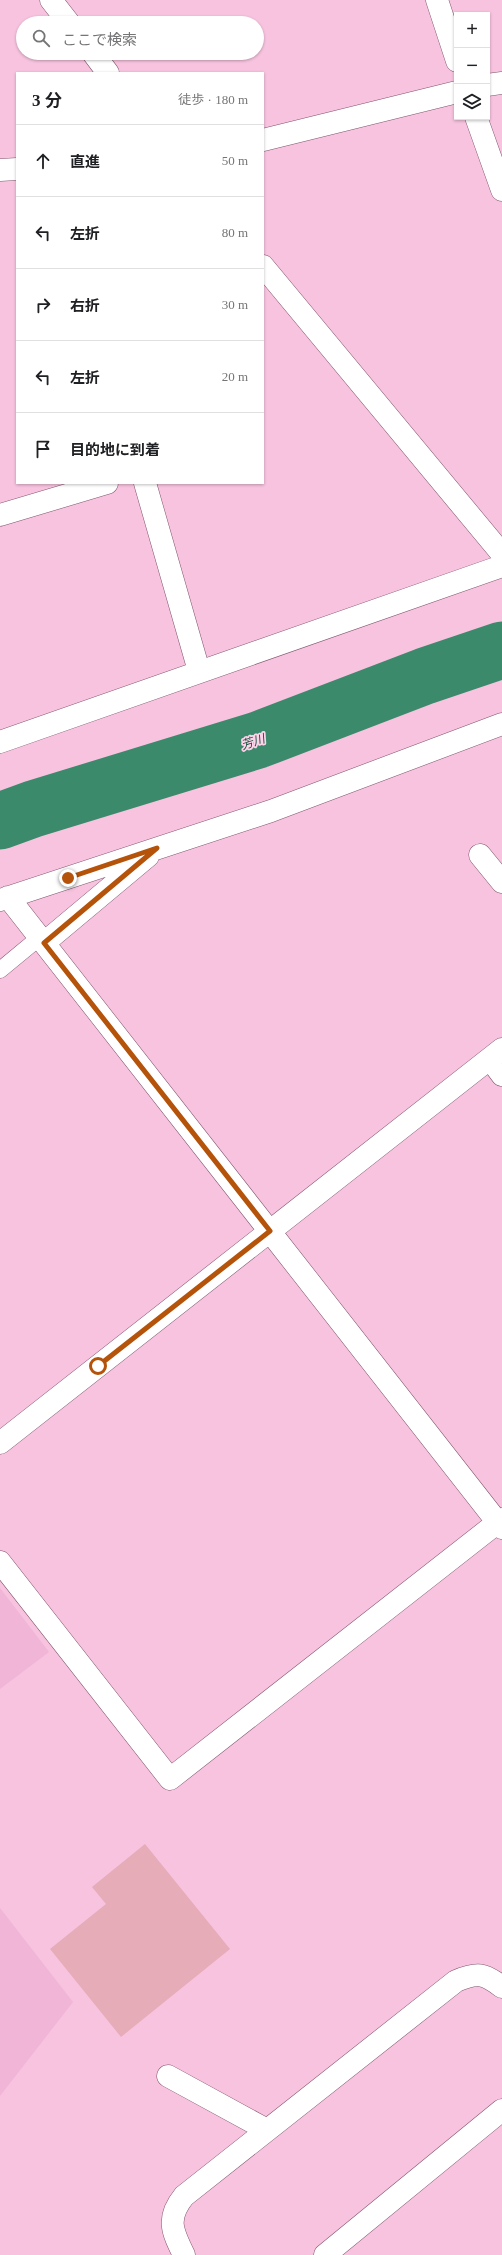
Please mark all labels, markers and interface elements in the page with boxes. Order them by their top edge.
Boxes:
map controls [454,12,490,120]
button: + [454,12,490,48]
search box [16,16,264,60]
icon: search [30,27,52,49]
text: ここで検索 [62,32,137,48]
button: − [454,48,490,84]
button: layers [454,84,490,120]
text: 3 分 [32,91,62,110]
text: 徒歩 · 180 m [178,92,248,107]
icon: ahead [32,150,54,172]
text: 50 m [222,153,248,168]
text: 直進 [70,154,100,170]
icon: left [32,222,54,244]
text: 80 m [222,225,248,240]
text: 左折 [70,226,100,242]
icon: right [32,294,54,316]
text: 30 m [222,297,248,312]
text: 右折 [70,298,100,314]
icon: left [32,366,54,388]
text: 20 m [222,369,248,384]
text: 左折 [70,370,100,386]
icon: arrive [32,438,54,460]
text: 目的地に到着 [70,442,160,458]
water label: 芳川 [239,731,268,752]
route end [59,869,77,887]
route start [89,1357,107,1375]

